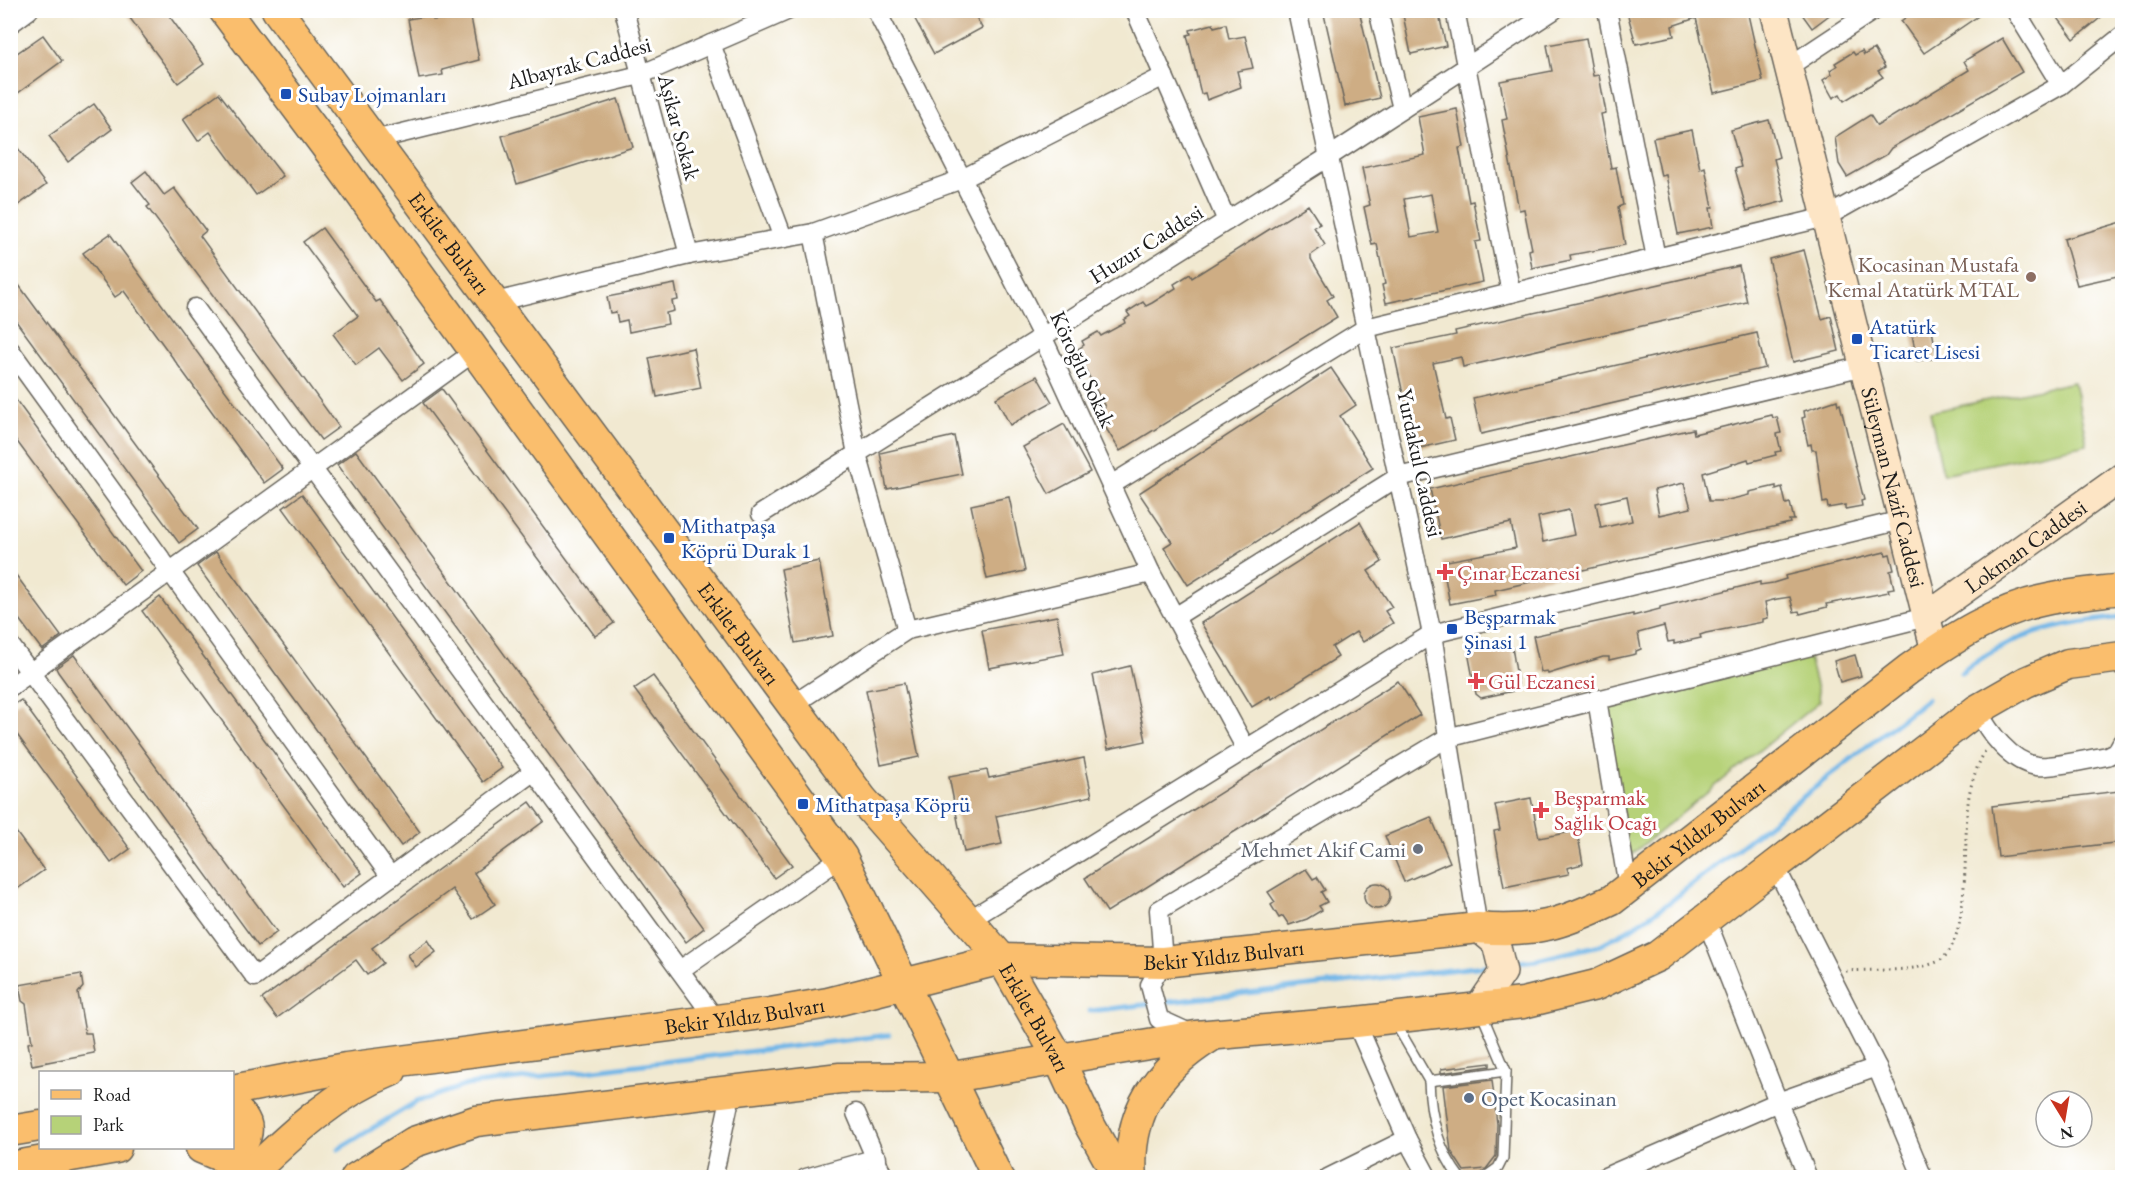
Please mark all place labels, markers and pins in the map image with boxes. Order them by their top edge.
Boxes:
place label: Subay Lojmanları [298,80,446,109]
marker: Subay Lojmanları [279,87,293,101]
place label: Kocasinan Mustafa Kemal Atatürk MTAL [1828,250,2019,304]
marker: Kocasinan Mustafa Kemal Atatürk MTAL [2024,270,2038,284]
place label: Atatürk Ticaret Lisesi [1868,312,1980,366]
marker: Atatürk Ticaret Lisesi [1850,332,1864,346]
place label: Mithatpaşa Köprü Durak 1 [681,511,811,565]
marker: Mithatpaşa Köprü Durak 1 [662,531,676,545]
place label: Çınar Eczanesi [1457,558,1580,587]
marker: Çınar Eczanesi [1438,565,1452,579]
place label: Beşparmak Şinasi 1 [1464,602,1557,656]
marker: Beşparmak Şinasi 1 [1445,622,1459,636]
place label: Gül Eczanesi [1488,667,1595,696]
marker: Gül Eczanesi [1469,674,1483,688]
place label: Beşparmak Sağlık Ocağı [1554,783,1657,837]
place label: Mithatpaşa Köprü [815,790,971,819]
marker: Mithatpaşa Köprü [796,797,810,811]
marker: Beşparmak Sağlık Ocağı [1532,801,1550,819]
place label: Mehmet Akif Cami [1240,835,1406,864]
marker: Mehmet Akif Cami [1411,842,1425,856]
place label: Opet Kocasinan [1481,1084,1617,1113]
marker: Opet Kocasinan [1462,1091,1476,1105]

